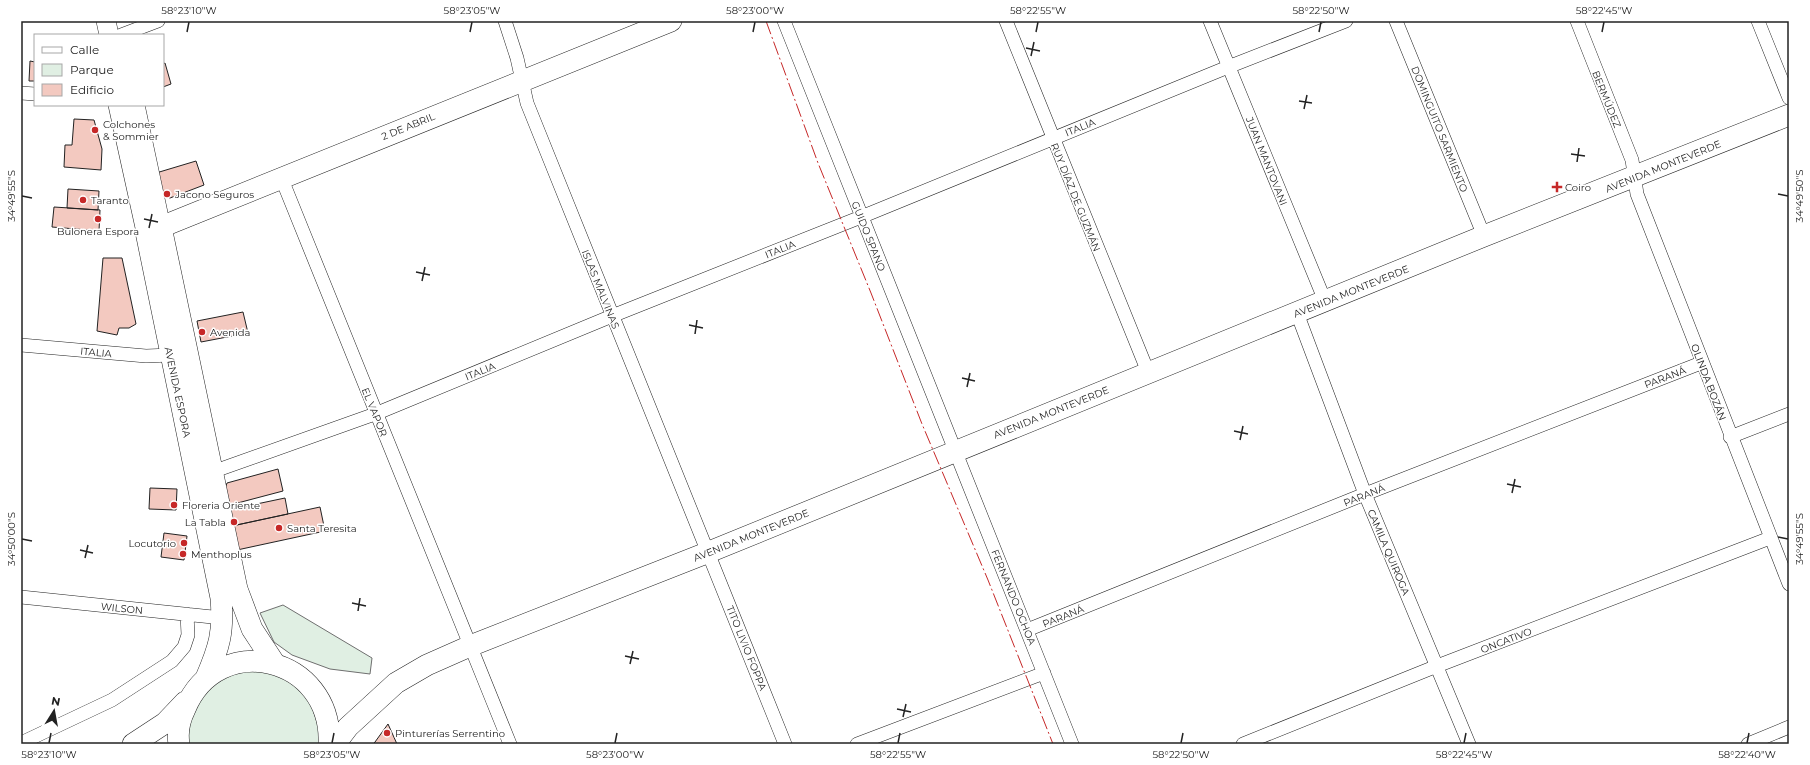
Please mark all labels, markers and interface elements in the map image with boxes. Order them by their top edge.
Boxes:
text: 58°23'10"W [161,4,217,17]
text: 58°23'05"W [444,4,500,17]
text: 58°23'00"W [726,4,784,17]
text: 58°22'55"W [1010,4,1066,17]
text: 58°22'50"W [1292,4,1350,17]
text: 58°22'45"W [1576,4,1632,17]
legend [34,34,164,106]
text: Calle [70,42,99,57]
text: Parque [70,62,114,77]
street label: DOMINGUITO SARMIENTO [1408,64,1471,194]
street label: BERMÚDEZ [1589,69,1624,130]
text: Edificio [70,82,114,97]
street label: 2 DE ABRIL [379,110,437,143]
street label: JUAN MANTOVANI [1242,114,1290,207]
street label: ITALIA [1063,115,1098,139]
place label: Colchones & Sommier [103,118,159,143]
marker: Colchones & Sommier [90,125,100,135]
street label: AVENIDA MONTEVERDE [1603,137,1723,196]
street label: RUY DÍAZ DE GUZMÁN [1048,141,1103,253]
text: 34°49'55"S [5,170,18,222]
text: 34°49'50"S [1793,170,1806,222]
place label: Coiro [1565,181,1591,194]
marker: Coiro [1552,182,1562,192]
place label: Jacono Seguros [174,188,254,201]
marker: Jacono Seguros [162,189,172,199]
place label: Taranto [91,194,129,207]
marker: Taranto [78,195,88,205]
street label: GUIDO SPANO [849,199,889,273]
marker: Bulonera Espora [93,214,103,224]
place label: Bulonera Espora [57,225,139,238]
street label: ITALIA [763,237,798,261]
street label: ISLAS MALVINAS [579,248,622,331]
street label: AVENIDA MONTEVERDE [1291,262,1411,321]
place label: Avenida [210,326,250,339]
marker: Avenida [197,327,207,337]
street label: OLINDA BOZÁN [1688,342,1729,422]
street label: ITALIA [80,345,113,360]
street label: AVENIDA ESPORA [162,346,194,439]
street label: ITALIA [463,359,498,383]
street label: PARANÁ [1642,363,1689,391]
street label: AVENIDA MONTEVERDE [991,383,1111,442]
street label: EL VAPOR [359,386,390,439]
street label: PARANÁ [1342,481,1388,510]
place label: Floreria Oriente [182,499,260,512]
marker: Floreria Oriente [169,500,179,510]
street label: AVENIDA MONTEVERDE [691,506,811,565]
street label: CAMILA QUIROGA [1365,507,1413,598]
text: 34°50'00"S [5,512,18,566]
text: 34°49'55"S [1793,513,1806,565]
place label: La Tabla [185,516,226,529]
marker: La Tabla [229,517,239,527]
place label: Santa Teresita [287,522,357,535]
marker: Santa Teresita [274,523,284,533]
place label: Locutorio [129,537,176,550]
marker: Locutorio [179,538,189,548]
street label: FERNANDO OCHOA [988,547,1039,648]
place label: Menthoplus [191,548,252,561]
marker: Menthoplus [178,549,188,559]
street label: WILSON [100,600,144,617]
street label: PARANÁ [1041,602,1087,631]
street label: TITO LIVIO FOPPA [724,604,770,693]
street label: ONCATIVO [1479,625,1534,656]
north arrow [34,691,74,731]
text: N [50,693,62,709]
place label: Pinturerías Serrentino [395,727,505,740]
marker: Pinturerías Serrentino [382,728,392,738]
text: 58°23'10"W [21,748,77,761]
text: 58°23'05"W [304,748,360,761]
text: 58°23'00"W [586,748,644,761]
text: 58°22'55"W [870,748,926,761]
text: 58°22'50"W [1152,748,1210,761]
text: 58°22'45"W [1436,748,1492,761]
text: 58°22'40"W [1718,748,1776,761]

